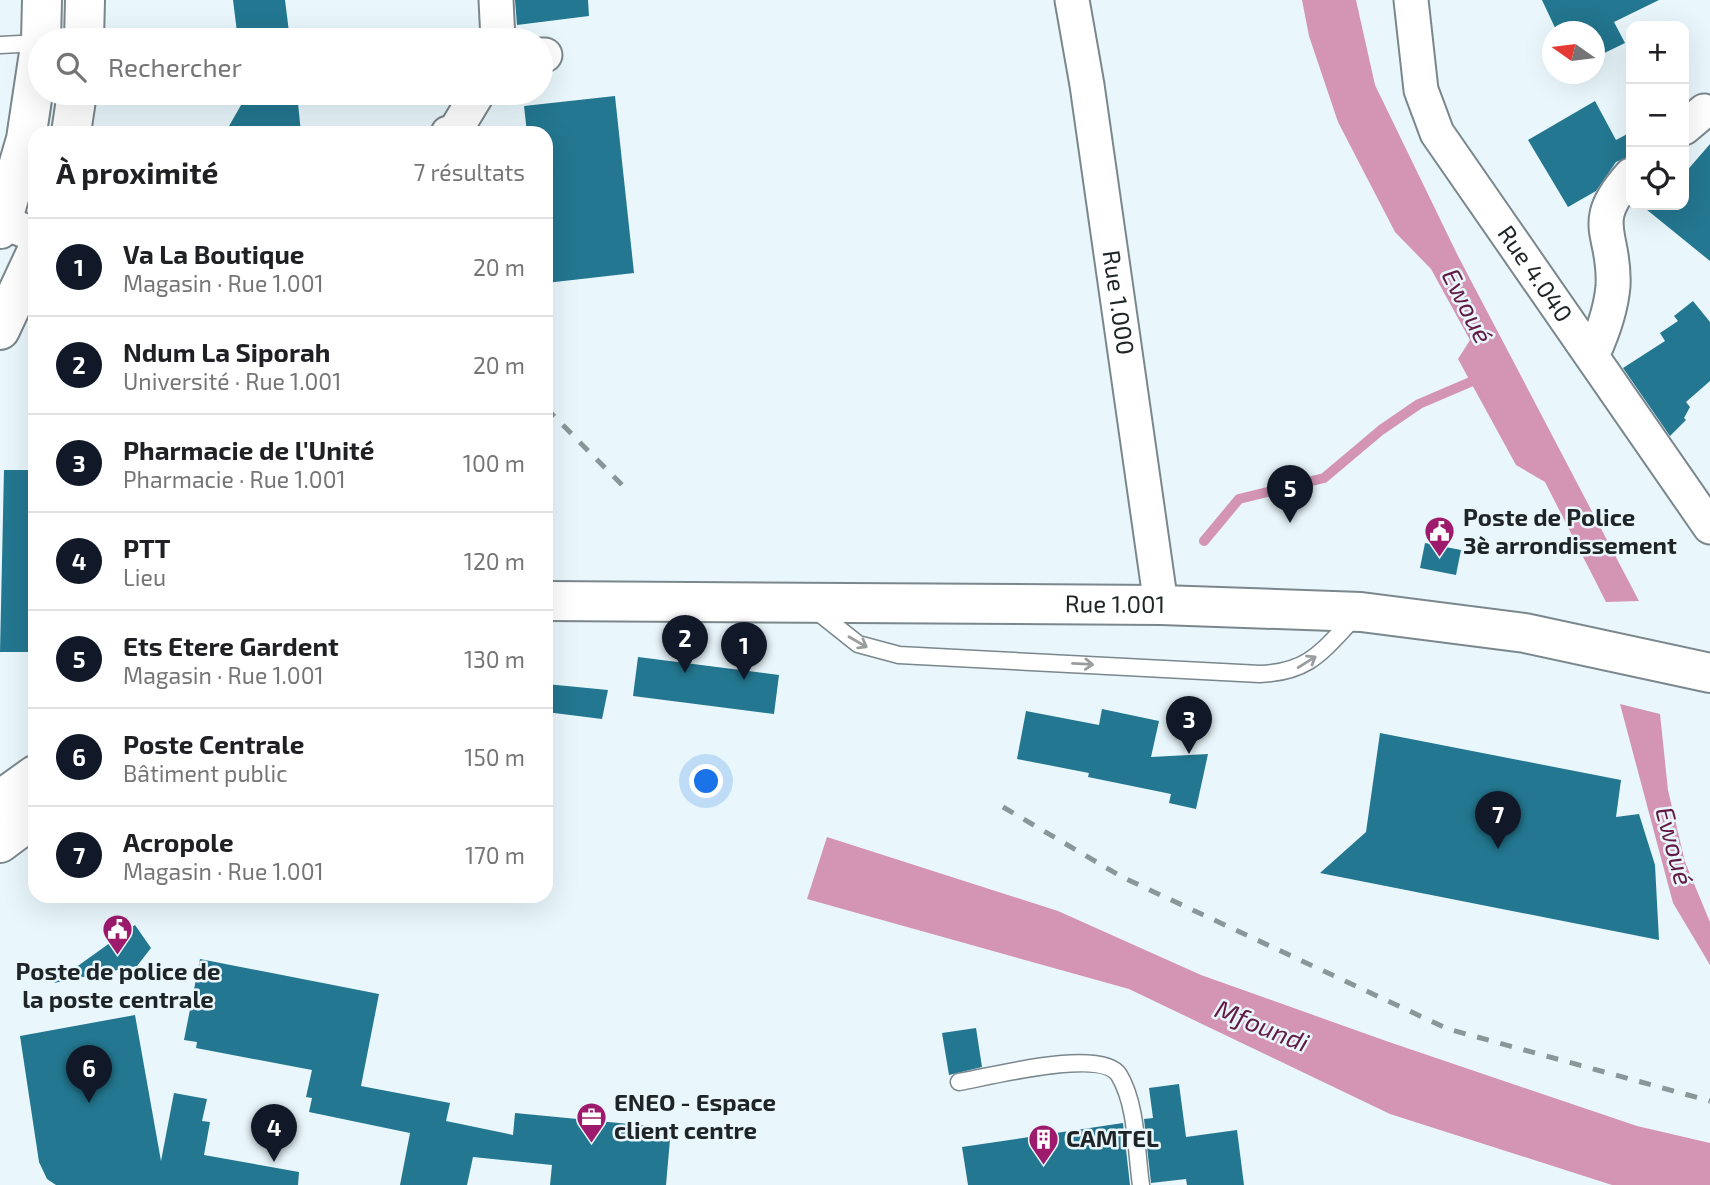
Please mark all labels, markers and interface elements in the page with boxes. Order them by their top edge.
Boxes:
north arrow [1542,21,1605,84]
map controls [1626,21,1689,210]
button: + [1626,21,1689,84]
search box [28,28,553,105]
icon: search [52,48,90,86]
text: Rechercher [108,51,242,82]
button: − [1626,84,1689,147]
button: locate [1626,147,1689,210]
text: À proximité [56,154,218,190]
text: 7 résultats [414,158,525,186]
street label: Rue 4.040 [1492,219,1579,327]
text: Va La Boutique [123,238,304,269]
street label: Rue 1.000 [1098,248,1141,356]
text: 1 [74,253,84,281]
text: 20 m [473,253,525,281]
water label: Ewoué [1436,263,1500,348]
text: Magasin · Rue 1.001 [123,269,324,297]
text: Ndum La Siporah [123,336,330,367]
text: 2 [72,351,86,379]
text: 20 m [473,351,525,379]
text: Université · Rue 1.001 [123,367,341,395]
text: Pharmacie de l'Unité [123,434,374,465]
text: 3 [72,449,86,477]
text: 100 m [463,449,525,477]
text: Pharmacie · Rue 1.001 [123,465,346,493]
pin: 5 [1267,465,1313,523]
place label: Poste de Police 3è arrondissement [1463,502,1677,559]
public building icon: Poste de Police 3è arrondissement [1423,515,1457,559]
text: PTT [123,532,170,563]
text: 4 [72,547,86,575]
text: 120 m [464,547,525,575]
text: Lieu [123,563,166,591]
street label: Rue 1.001 [1065,588,1165,618]
pin: 2 [662,615,708,673]
pin: 1 [721,622,767,680]
text: Ets Etere Gardent [123,630,339,661]
one-way arrow [848,635,868,649]
text: 5 [73,645,85,673]
text: 130 m [464,645,525,673]
one-way arrow [1297,654,1316,669]
one-way arrow [1071,658,1094,671]
text: Magasin · Rue 1.001 [123,661,324,689]
pin: 3 [1166,696,1212,754]
text: Poste Centrale [123,728,304,759]
text: 6 [72,743,86,771]
text: 150 m [464,743,525,771]
text: Bâtiment public [123,759,287,787]
your location [689,764,723,798]
pin: 7 [1475,791,1521,849]
water label: Ewoué [1650,803,1701,888]
text: Acropole [123,826,234,857]
text: 7 [73,841,85,869]
text: 170 m [465,841,525,869]
text: Magasin · Rue 1.001 [123,857,324,885]
public building icon: Poste de police de la poste centrale [101,913,135,957]
place label: Poste de police de la poste centrale [16,956,220,1013]
water label: Mfoundi [1211,992,1314,1057]
pin: 6 [66,1045,112,1103]
place label: ENEO - Espace client centre [614,1087,776,1144]
office icon: ENEO - Espace client centre [574,1100,608,1144]
pin: 4 [251,1104,297,1162]
building icon: CAMTEL [1026,1122,1060,1166]
place label: CAMTEL [1066,1123,1159,1152]

